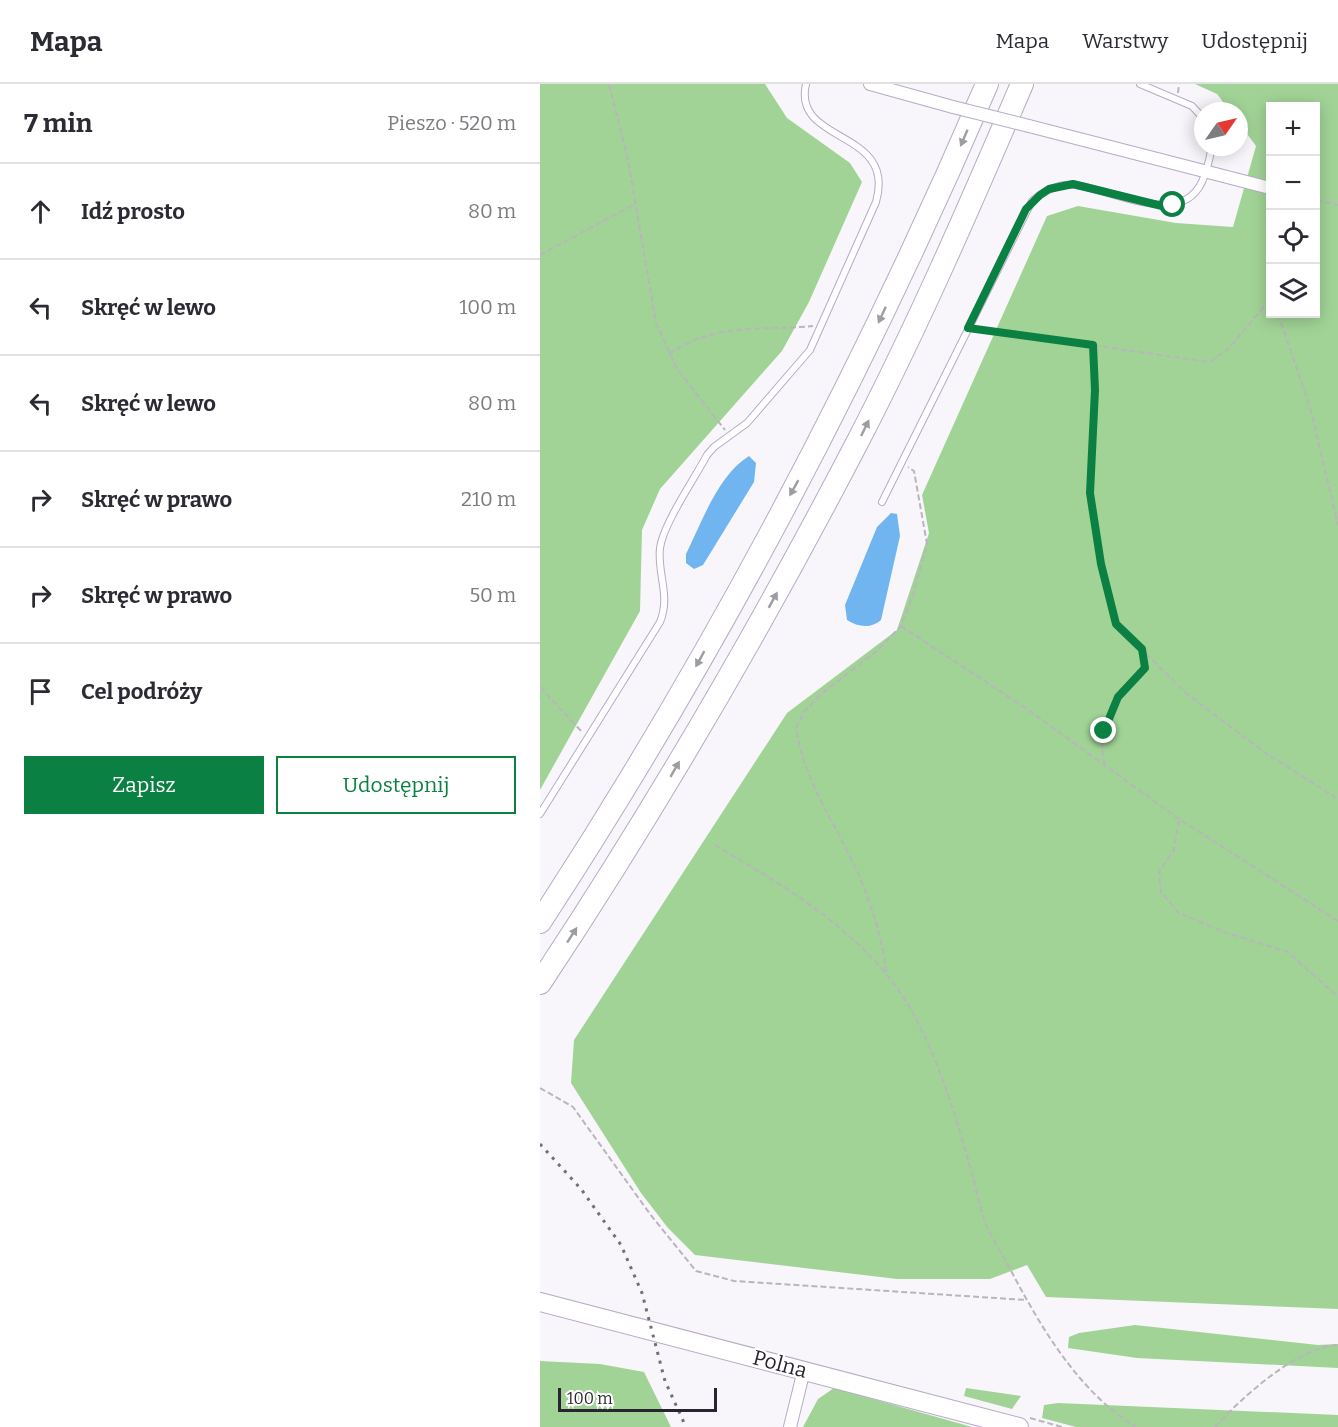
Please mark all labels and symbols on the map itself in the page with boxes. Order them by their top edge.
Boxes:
north arrow [1194,102,1248,156]
one-way arrow [959,129,969,147]
route start [1159,191,1185,217]
one-way arrow [878,306,887,323]
one-way arrow [860,420,869,437]
one-way arrow [789,480,799,497]
one-way arrow [768,592,778,609]
one-way arrow [695,651,705,668]
route end [1090,717,1116,743]
one-way arrow [670,761,681,777]
one-way arrow [566,927,578,943]
street label: Polna [750,1344,810,1384]
scale bar [558,1385,717,1412]

